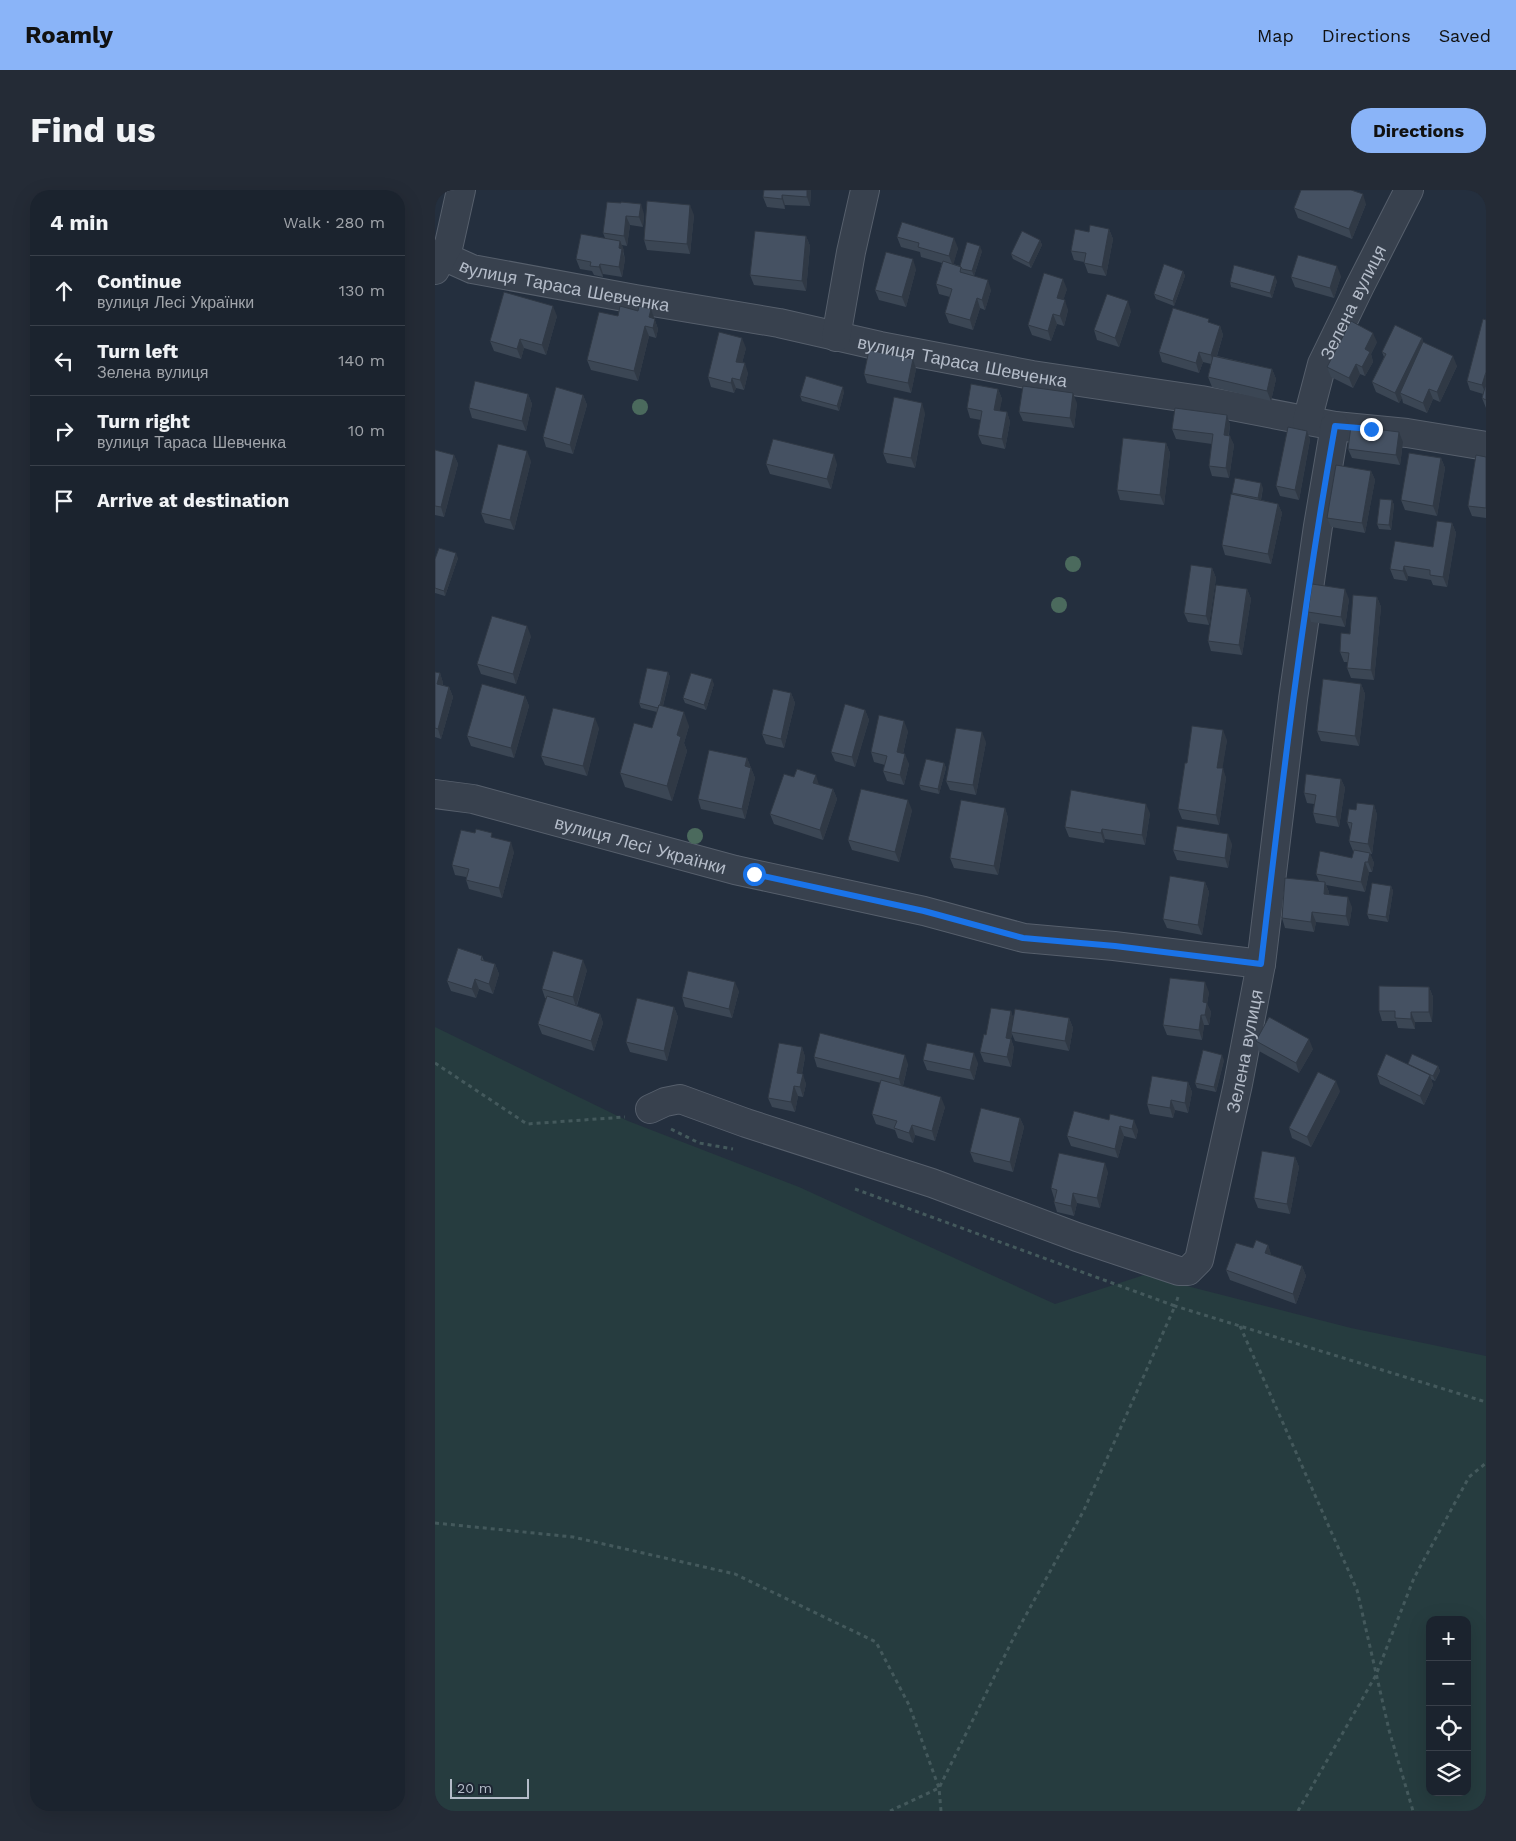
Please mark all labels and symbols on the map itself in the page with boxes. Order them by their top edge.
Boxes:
street label: Зелена вулиця [1315,241,1390,363]
street label: вулиця Тараса Шевченка [457,254,672,315]
street label: вулиця Тараса Шевченка [856,331,1070,391]
route end [1360,418,1383,441]
street label: вулиця Лесі Українки [552,811,729,878]
route start [743,863,766,886]
street label: Зелена вулиця [1221,988,1266,1115]
scale bar [450,1776,529,1799]

